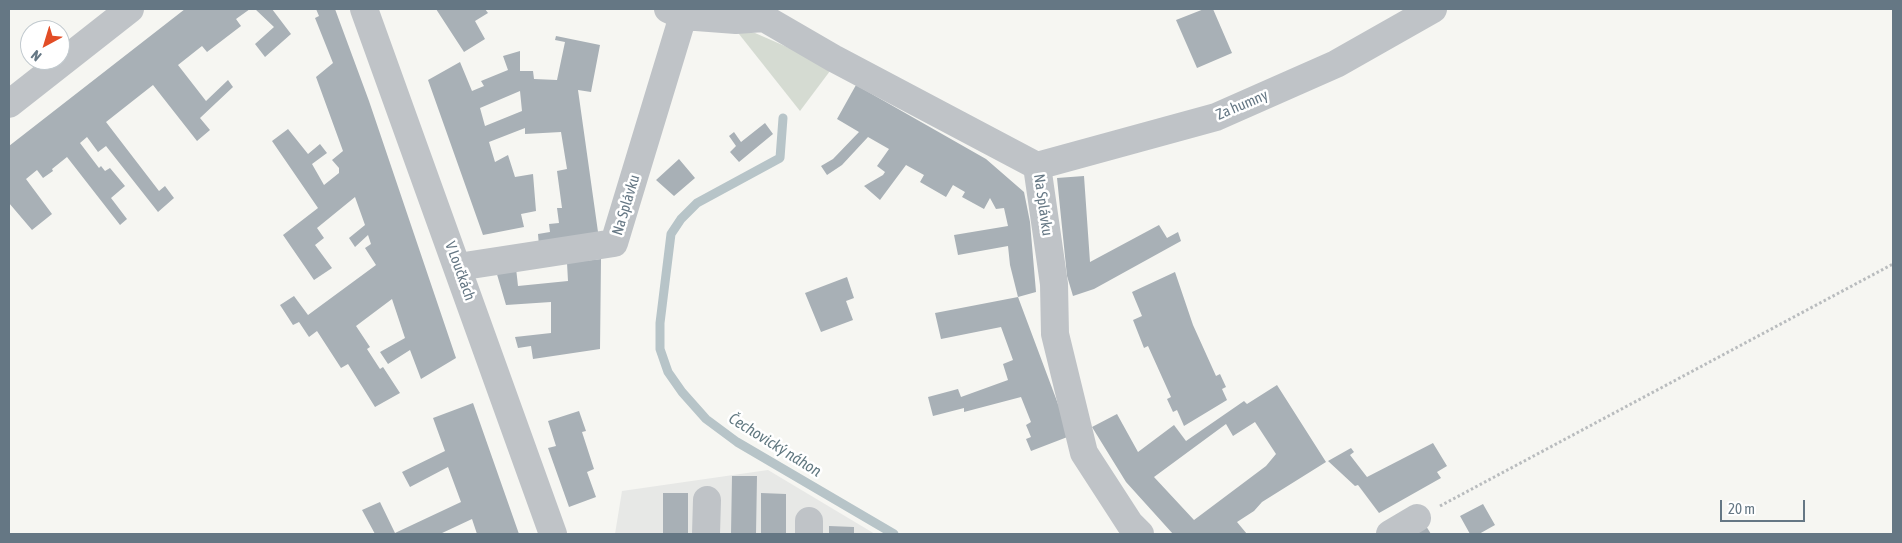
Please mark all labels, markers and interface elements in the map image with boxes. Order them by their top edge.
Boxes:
north arrow [20,20,70,70]
text: N [28,47,44,65]
street label: Za humny [1213,86,1271,124]
street label: Na Splávku [608,173,644,237]
street label: Na Splávku [1030,173,1056,237]
street label: V Loučkách [441,239,479,303]
water label: Čechovický náhon [725,409,825,481]
scale bar [1722,490,1807,522]
text: 20 m [1728,500,1755,517]

